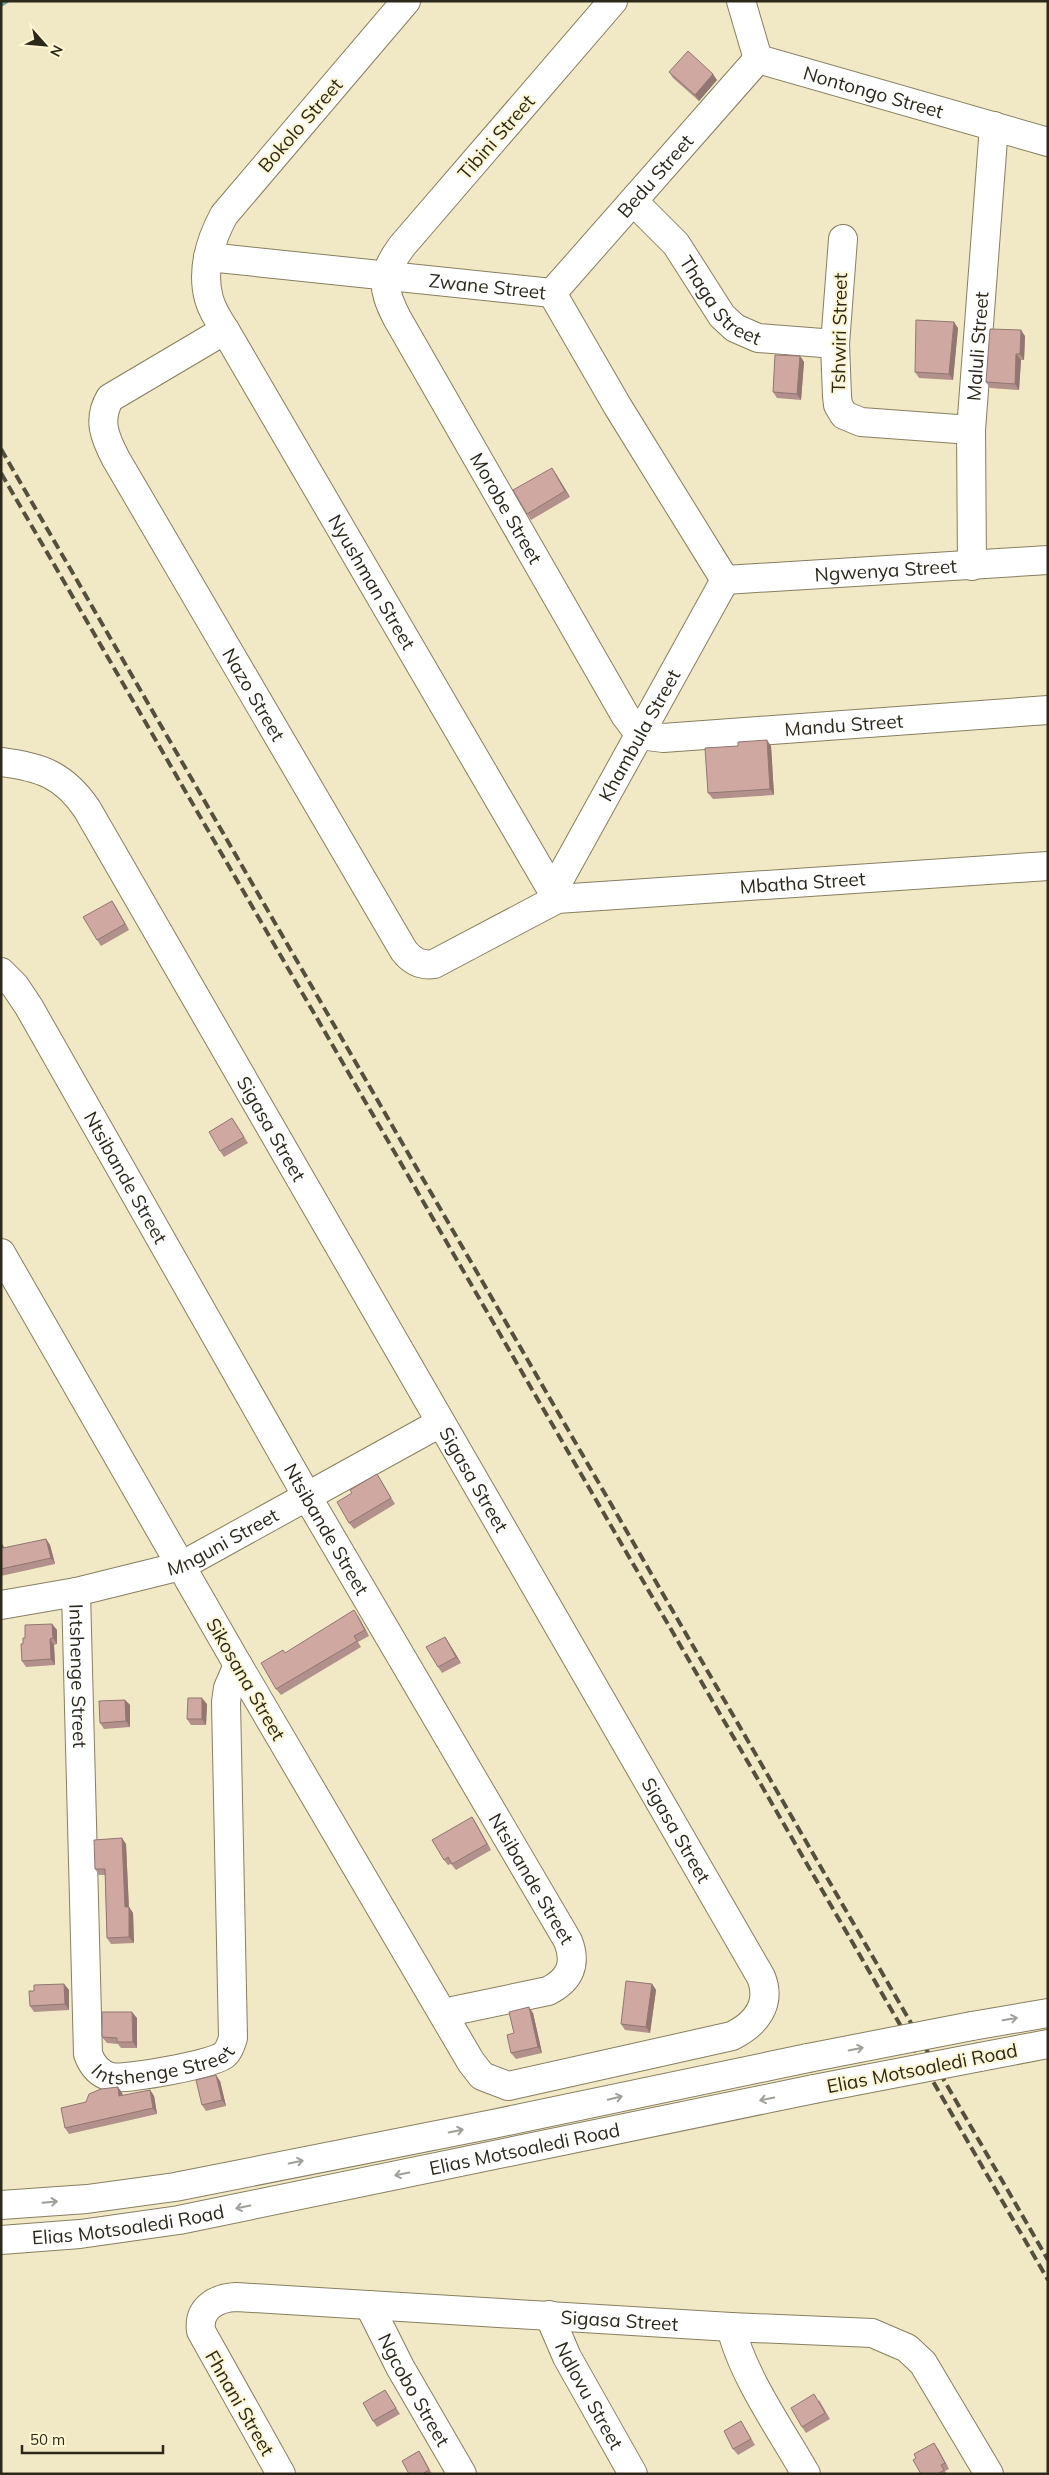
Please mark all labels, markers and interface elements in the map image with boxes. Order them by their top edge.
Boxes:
north arrow [20,20,70,70]
text: N [46,42,67,60]
street label: Nontongo Street [801,61,947,124]
street label: Bokolo Street [253,73,348,177]
street label: Tibini Street [452,89,540,185]
street label: Bedu Street [612,129,698,223]
street label: Thaga Street [674,251,765,350]
street label: Zwane Street [428,268,548,304]
street label: Tshwiri Street [826,272,852,393]
street label: Maluli Street [961,290,993,402]
street label: Morobe Street [465,448,548,568]
street label: Nyushman Street [323,510,421,654]
street label: Ngwenya Street [814,554,958,586]
street label: Nazo Street [217,644,290,745]
street label: Khambula Street [593,665,685,805]
street label: Mandu Street [784,709,904,741]
street label: Mbatha Street [739,866,866,899]
street label: Sigasa Street [232,1072,311,1186]
street label: Ntsibande Street [79,1107,173,1248]
street label: Sigasa Street [434,1422,514,1537]
street label: Ntsibande Street [279,1459,374,1599]
street label: Mnguni Street [165,1503,283,1581]
street label: Intshenge Street [64,1604,92,1749]
street label: Sikosana Street [201,1613,291,1745]
street label: Sigasa Street [636,1773,716,1887]
street label: Ntsibande Street [484,1809,579,1949]
one-way arrow [1001,2014,1017,2024]
street label: Elias Motsoaledi Road [825,2038,1019,2098]
street label: Intshenge Street [86,2041,240,2090]
one-way arrow [848,2044,864,2053]
one-way arrow [607,2093,623,2102]
one-way arrow [759,2095,775,2104]
street label: Elias Motsoaledi Road [427,2117,622,2180]
one-way arrow [448,2126,464,2136]
one-way arrow [288,2157,304,2166]
one-way arrow [394,2170,410,2180]
one-way arrow [42,2197,58,2207]
street label: Elias Motsoaledi Road [31,2199,226,2250]
one-way arrow [235,2203,251,2213]
street label: Sigasa Street [560,2305,679,2336]
street label: Ngcobo Street [373,2329,455,2451]
street label: Ndlovu Street [550,2338,629,2454]
street label: Fhnani Street [200,2346,280,2460]
scale bar [22,2422,164,2454]
text: 50 m [30,2430,65,2449]

